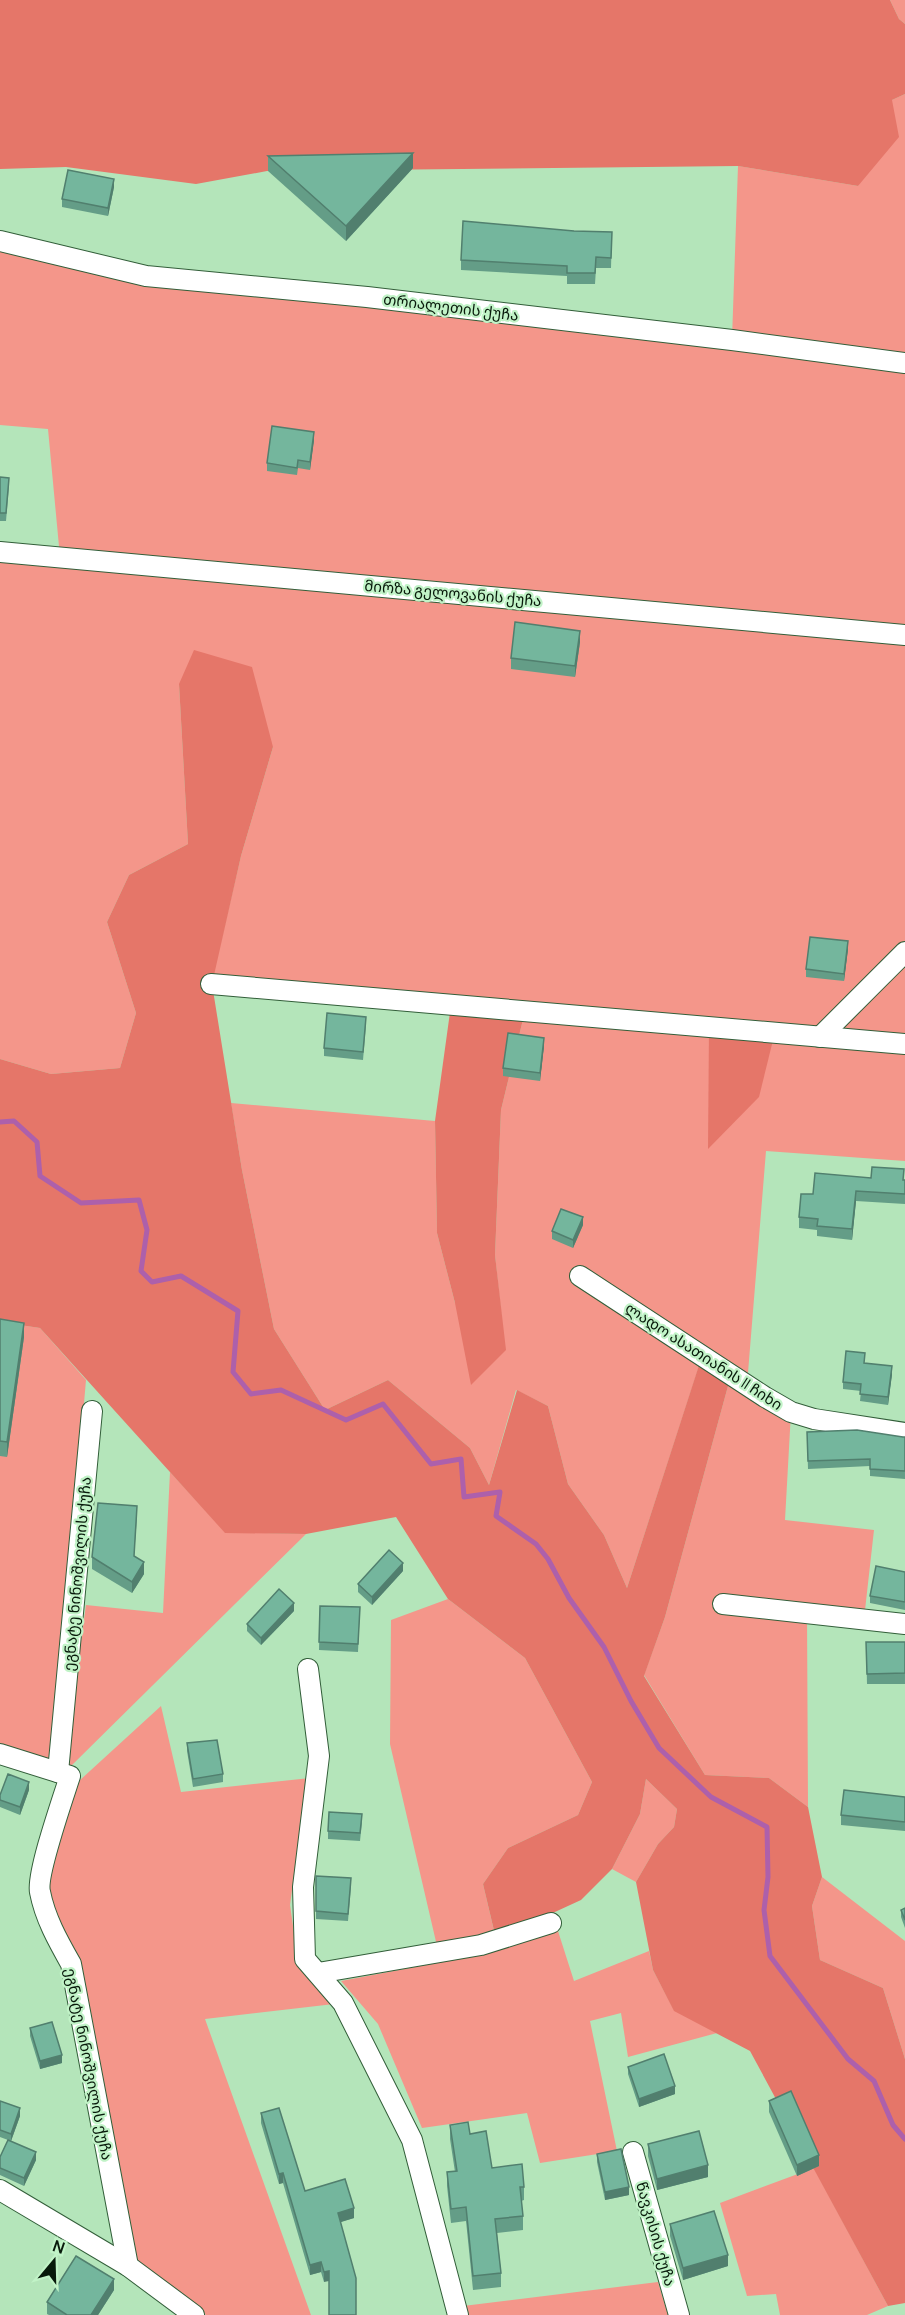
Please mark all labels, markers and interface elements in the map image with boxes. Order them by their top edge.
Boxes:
street label: თრიალეთის ქუჩა [382,288,520,326]
street label: მირზა გელოვანის ქუჩა [364,575,542,611]
street label: ლადო ასათიანის II ჩიხი [621,1297,787,1415]
street label: ეგნატე ნინოშვილის ქუჩა [58,1476,96,1672]
street label: ეგნატე ნინოშვილის ქუჩა [60,1966,118,2162]
street label: წავკისის ქუჩა [631,2179,681,2289]
north arrow [24,2231,84,2291]
text: N [50,2235,68,2259]

